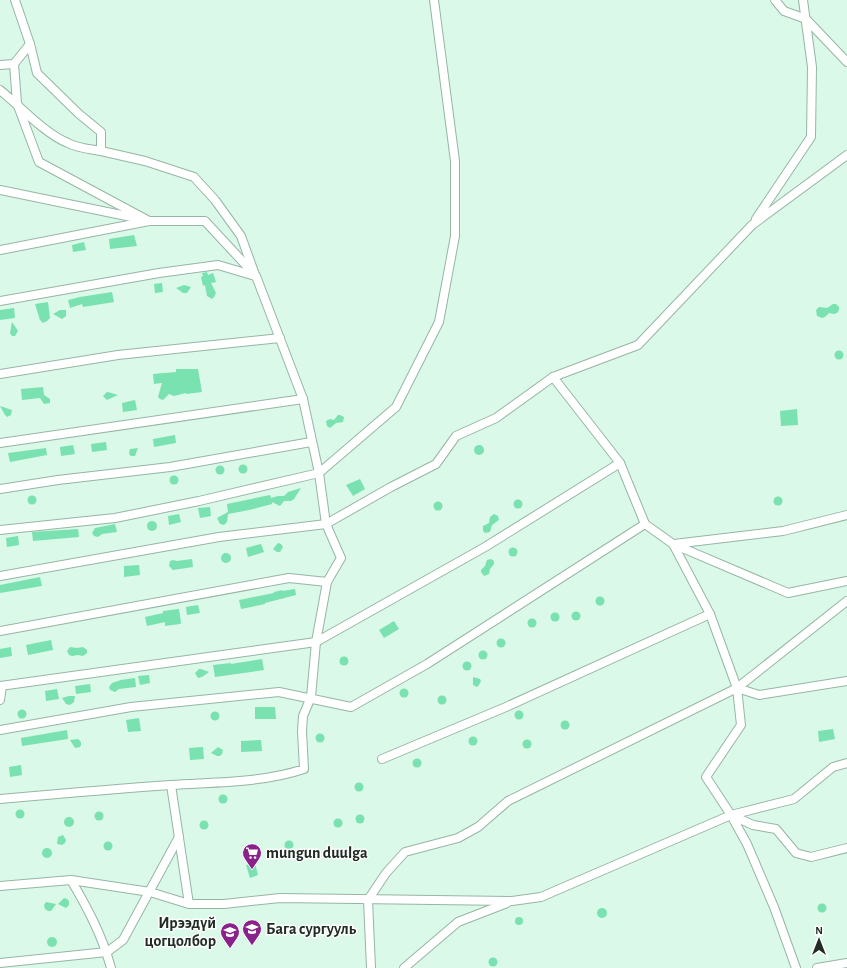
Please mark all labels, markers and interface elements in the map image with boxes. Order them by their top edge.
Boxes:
supermarket icon: mungun duulga [241,842,263,870]
place label: mungun duulga [266,845,368,861]
place label: Ирээдүй цогцолбор [144,915,216,949]
school or university icon: Бага сургууль [241,918,263,946]
north arrow [799,920,839,960]
school or university icon: Ирээдүй цогцолбор [219,921,241,949]
place label: Бага сургууль [266,921,357,938]
text: N [815,925,823,936]

